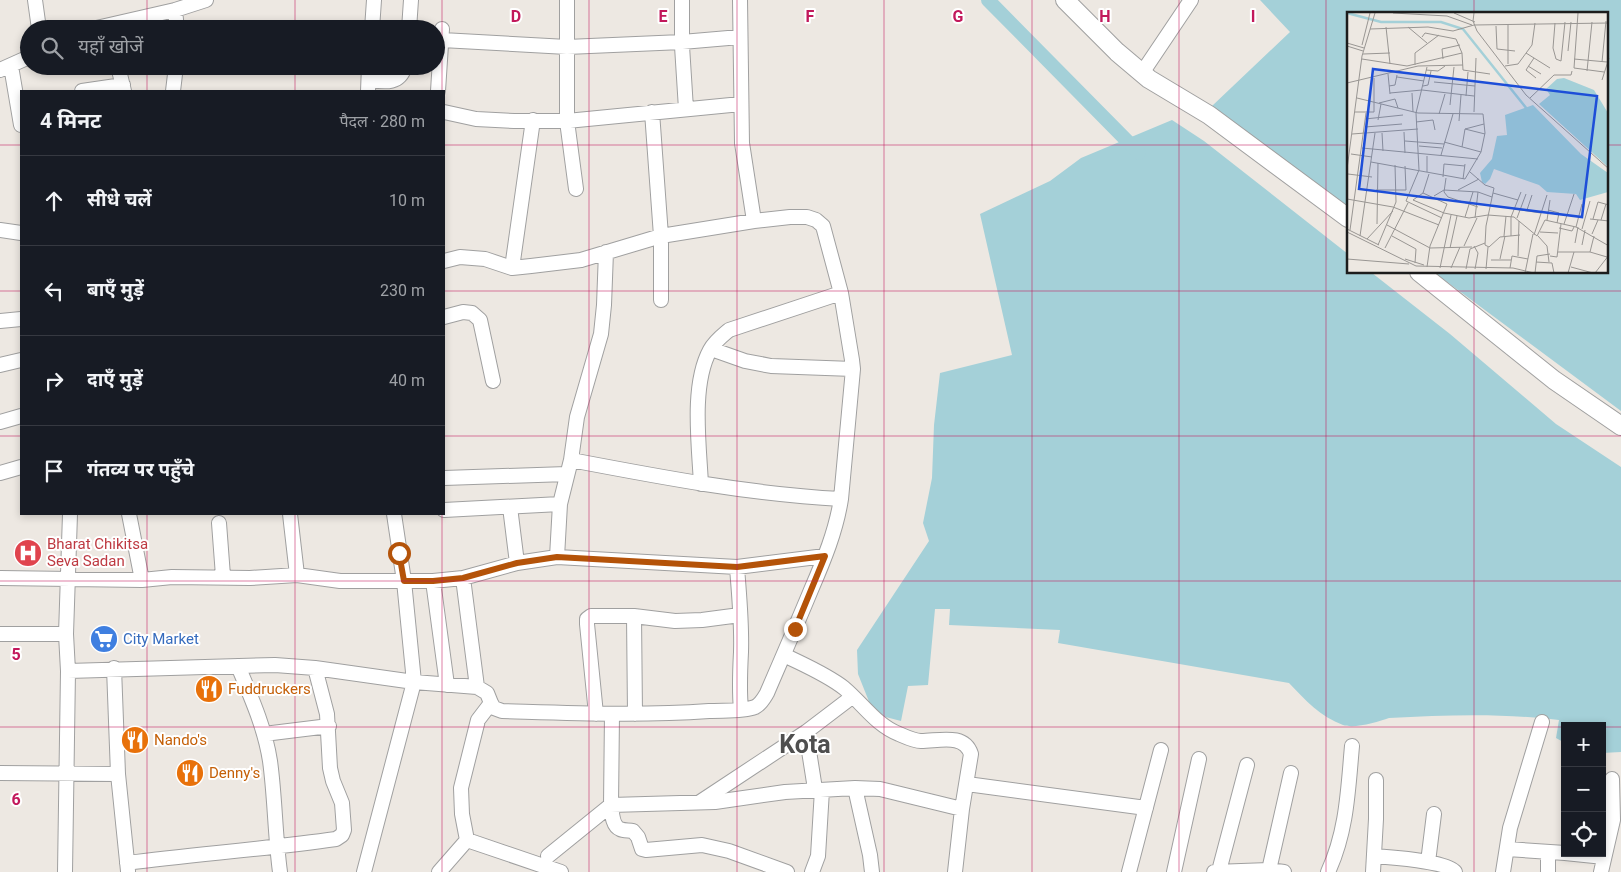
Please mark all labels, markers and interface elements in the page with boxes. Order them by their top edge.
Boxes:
text: D [511,7,521,26]
text: E [659,7,668,26]
text: F [806,7,815,26]
text: G [953,7,964,26]
text: H [1099,7,1111,26]
text: I [1251,7,1255,26]
inset map [1347,12,1608,274]
search box [20,20,445,75]
icon: search [38,34,66,62]
text: यहाँ खोजें [78,35,143,58]
text: 4 मिनट [40,109,101,133]
text: पैदल · 280 m [339,112,425,131]
icon: ahead [40,187,68,215]
text: सीधे चलें [87,188,152,211]
text: 10 m [389,191,425,210]
icon: left [40,277,68,305]
text: बाएँ मुड़ें [87,278,144,301]
text: 230 m [380,281,425,300]
icon: right [40,367,68,395]
text: दाएँ मुड़ें [87,368,143,391]
text: 40 m [389,371,425,390]
icon: arrive [40,457,68,485]
text: गंतव्य पर पहुँचे [87,458,194,481]
place label: Bharat Chikitsa Seva Sadan [47,535,148,570]
hospital icon: Bharat Chikitsa Seva Sadan [13,538,43,568]
route start [388,542,411,565]
route end [784,618,807,641]
supermarket icon: City Market [89,624,119,654]
place label: City Market [123,630,199,648]
text: 5 [11,645,21,664]
restaurant icon: Fuddruckers [194,674,224,704]
place label: Fuddruckers [228,680,311,698]
map controls [1561,722,1606,857]
button: + [1561,722,1606,767]
restaurant icon: Nando's [120,725,150,755]
district label: Kota [779,730,831,759]
place label: Nando's [154,731,207,749]
restaurant icon: Denny's [175,758,205,788]
place label: Denny's [209,764,260,782]
button: − [1561,767,1606,812]
text: 6 [11,790,21,809]
button: locate [1561,812,1606,857]

